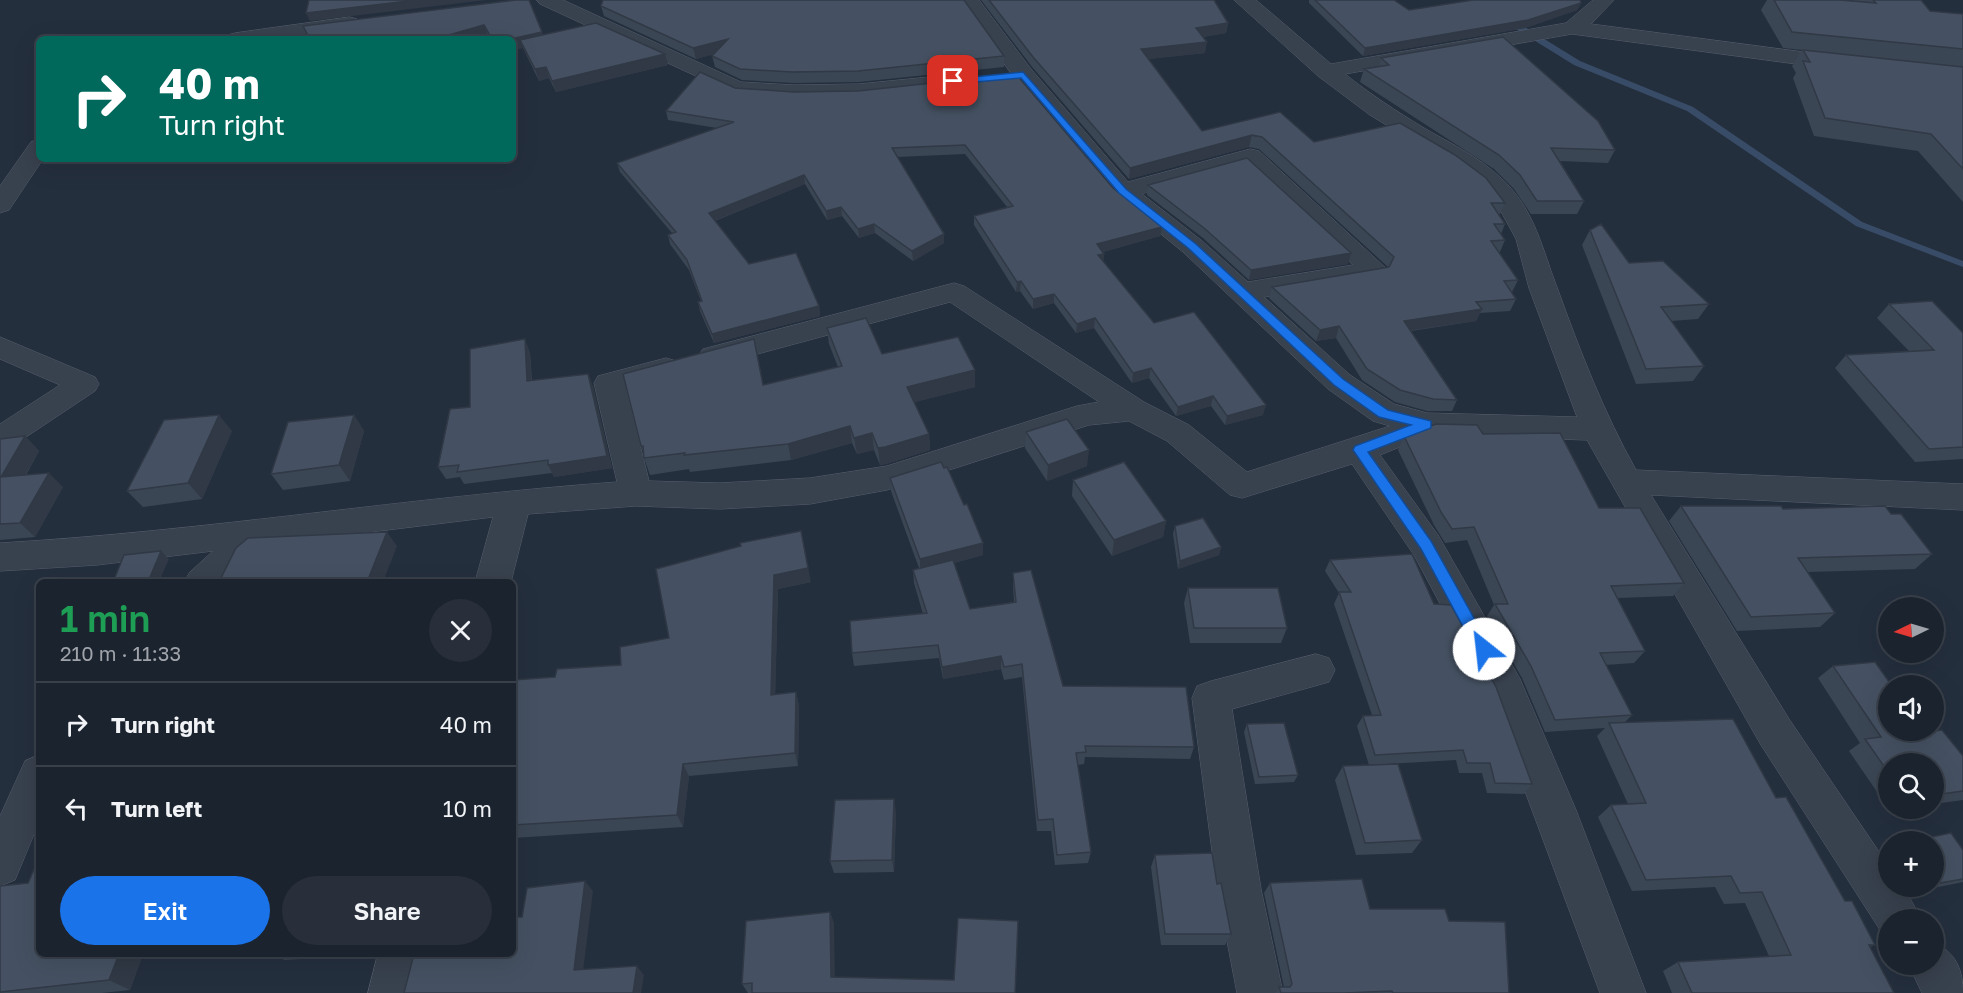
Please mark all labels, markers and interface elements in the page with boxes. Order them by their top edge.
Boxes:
pin [927,55,978,106]
text: 40 m [159,58,260,108]
icon: right [60,60,138,138]
icon: arrive [936,64,969,97]
text: Turn right [159,109,285,141]
text: 1 min [60,597,150,640]
north arrow [1878,597,1944,663]
map controls [1878,597,1944,975]
button: close [429,599,492,662]
position arrow [1452,617,1516,681]
text: 210 m · 11:33 [60,641,181,665]
button: sound [1878,675,1944,741]
icon: right [60,708,93,741]
text: Turn right [111,711,215,738]
text: 40 m [440,711,492,738]
button: search [1878,753,1944,819]
icon: left [60,792,93,825]
text: Turn left [111,795,202,822]
text: 10 m [443,795,492,822]
button: + [1878,831,1944,897]
button: Exit [60,876,270,945]
button: Share [282,876,492,945]
button: − [1878,909,1944,975]

